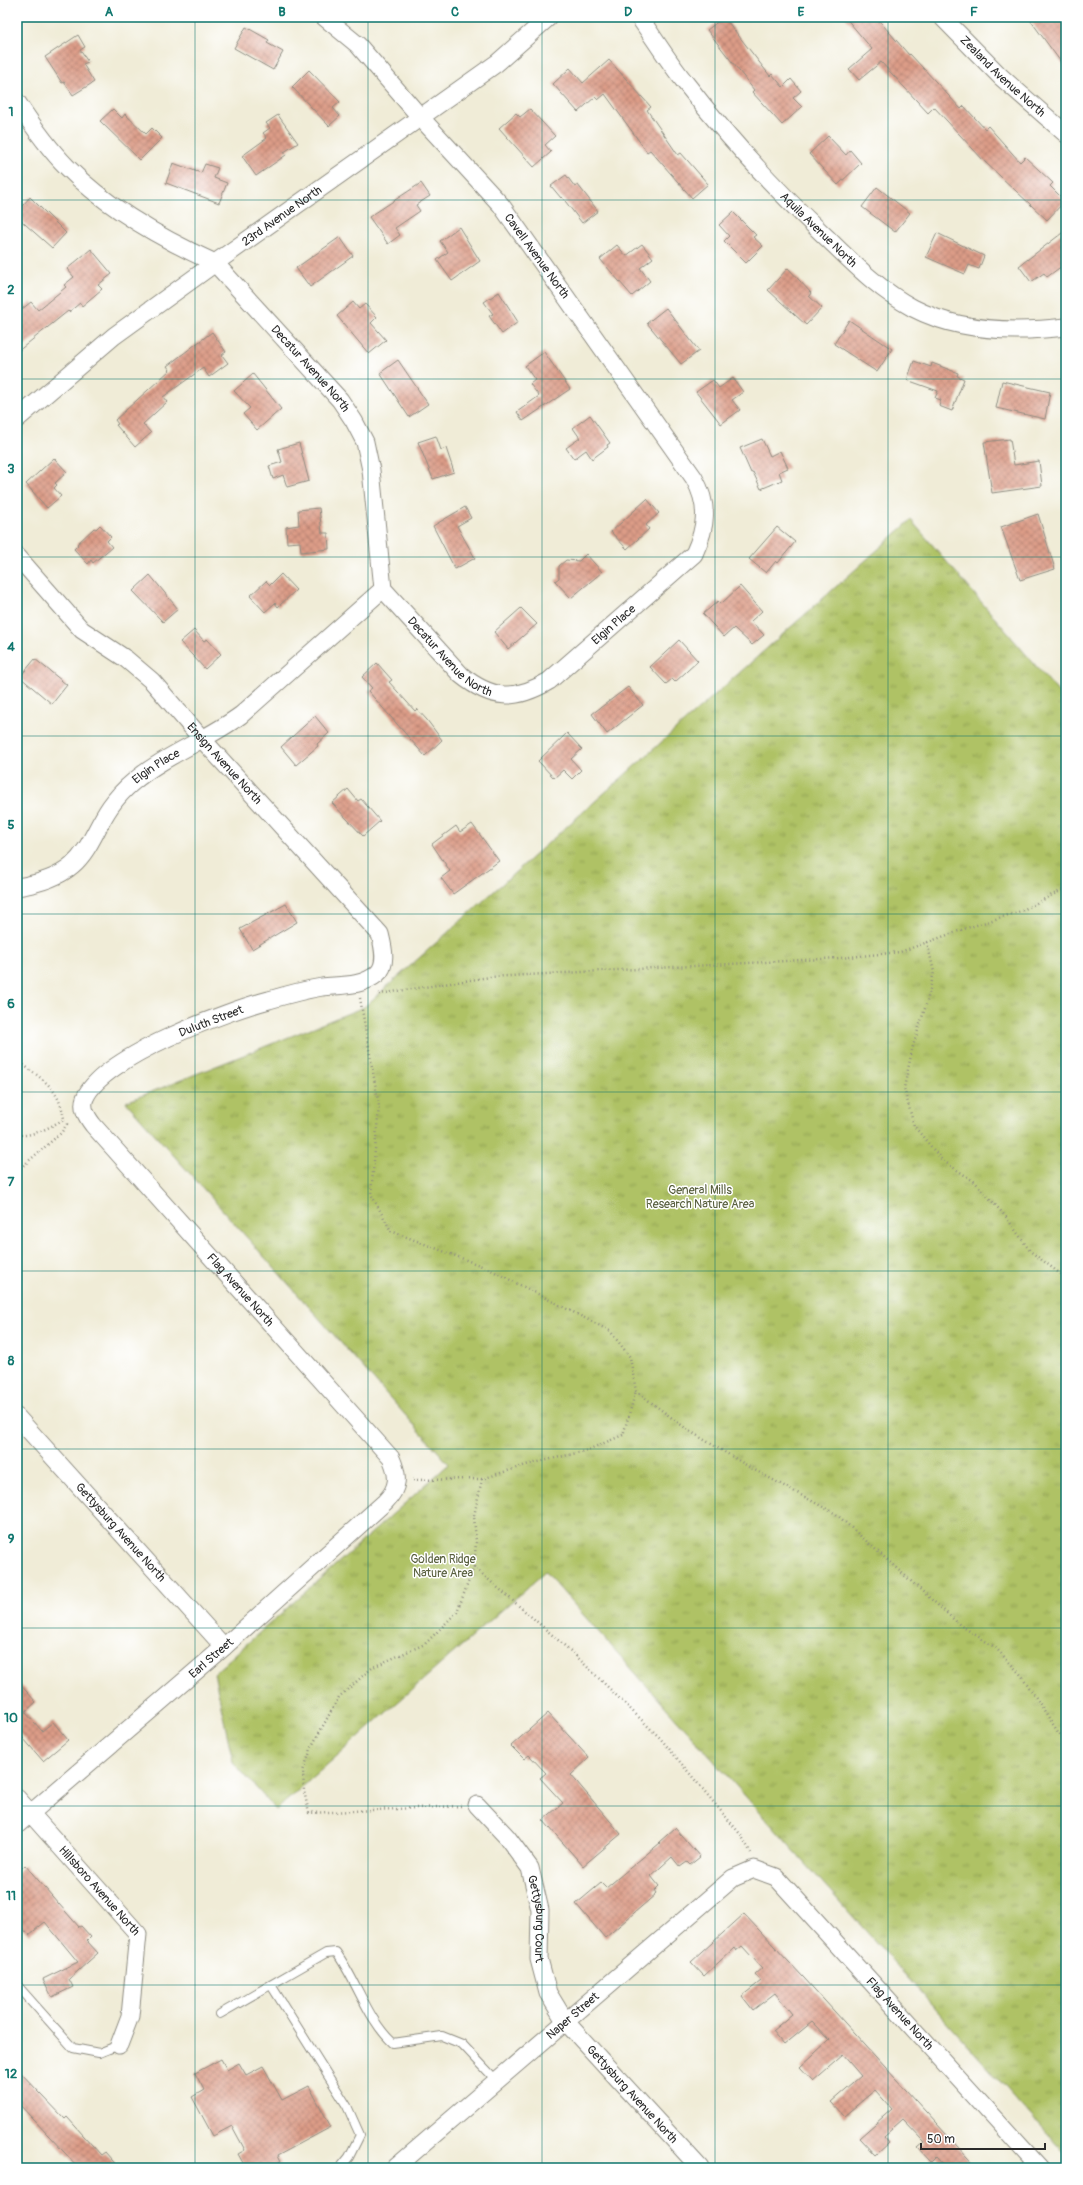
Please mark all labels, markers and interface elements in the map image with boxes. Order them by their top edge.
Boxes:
text: A [105,4,114,20]
text: B [278,4,286,20]
text: C [451,4,459,20]
text: D [624,4,632,20]
text: E [798,4,805,20]
text: F [970,4,978,20]
street label: Zealand Avenue North [957,33,1049,121]
text: 1 [8,104,14,120]
street label: 23rd Avenue North [239,182,325,250]
street label: Aquila Avenue North [777,189,860,271]
street label: Cavell Avenue North [501,211,573,302]
text: 2 [7,282,15,298]
street label: Decatur Avenue North [268,322,353,415]
text: 3 [7,461,15,477]
street label: Elgin Place [589,601,639,648]
street label: Decatur Avenue North [404,614,494,700]
text: 4 [7,639,15,655]
street label: Ensign Avenue North [183,720,265,808]
street label: Elgin Place [129,746,183,787]
text: 5 [7,817,15,833]
text: 6 [7,996,15,1012]
street label: Duluth Street [177,1002,246,1041]
text: 7 [8,1174,15,1190]
park label: General Mills Research Nature Area [646,1183,755,1212]
street label: Flag Avenue North [203,1250,277,1330]
text: 8 [8,1353,15,1369]
street label: Gettysburg Avenue North [72,1480,169,1585]
text: 9 [8,1531,15,1547]
park label: Golden Ridge Nature Area [410,1552,476,1581]
street label: Earl Street [186,1635,237,1682]
text: 10 [4,1710,18,1726]
street label: Hillsboro Avenue North [55,1843,143,1939]
street label: Gettysburg Court [524,1874,547,1964]
text: 11 [6,1888,16,1904]
street label: Flag Avenue North [863,1974,937,2054]
street label: Naper Street [543,1989,603,2043]
street label: Gettysburg Avenue North [583,2042,681,2147]
text: 12 [5,2066,17,2082]
scale bar [921,2125,1045,2151]
text: 50 m [927,2132,955,2147]

